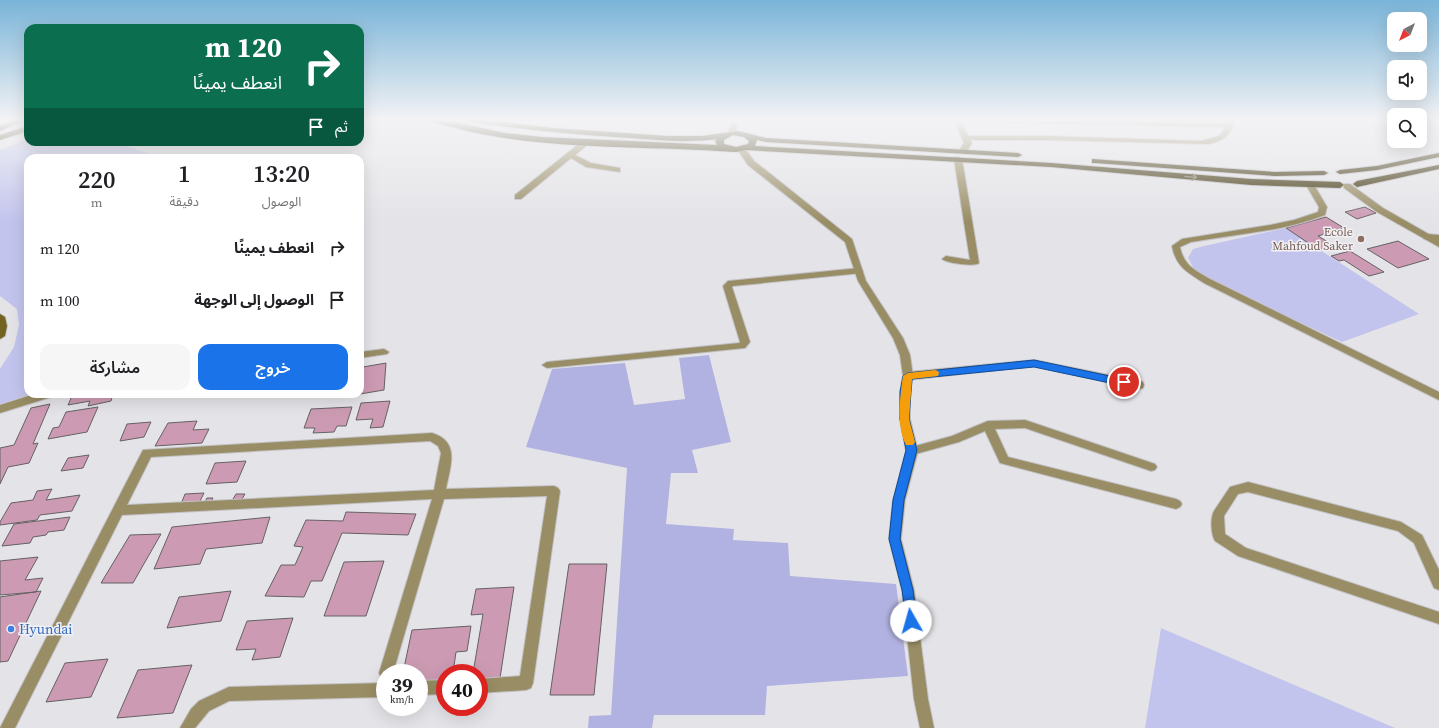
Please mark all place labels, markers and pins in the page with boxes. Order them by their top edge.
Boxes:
place label: Ecole Mahfoud Saker [1272,224,1353,254]
marker: Ecole Mahfoud Saker [1356,234,1366,244]
pin [1107,365,1141,399]
place label: Hyundai [19,619,73,639]
marker: Hyundai [6,624,16,634]

